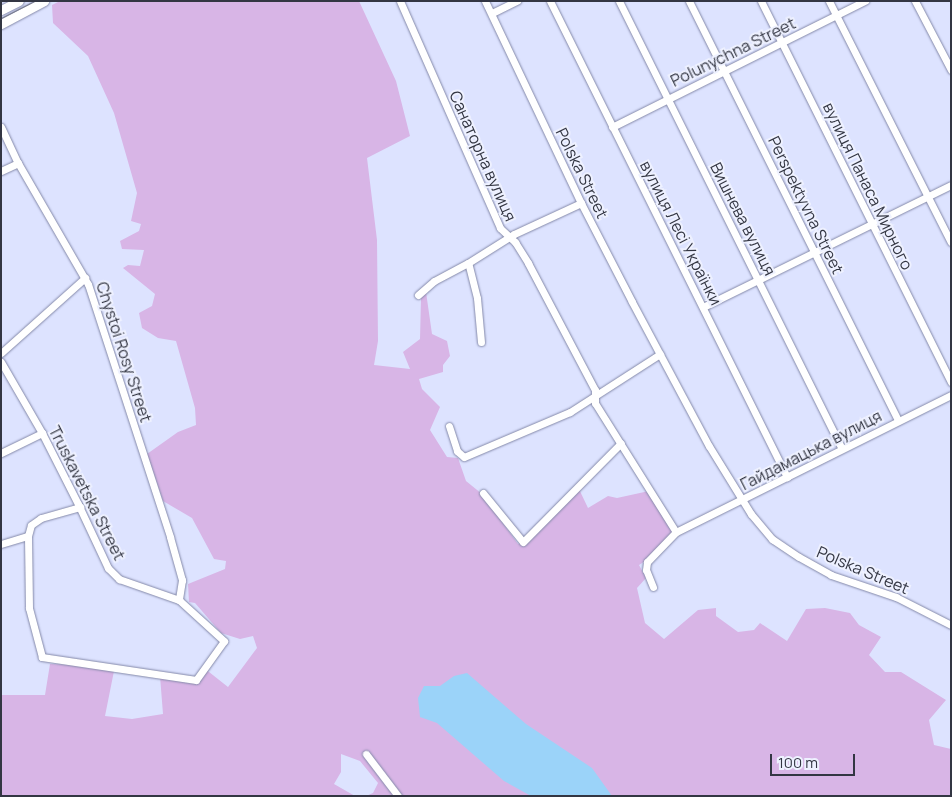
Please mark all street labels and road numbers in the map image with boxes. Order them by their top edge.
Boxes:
street label: Polunychna Street [667,13,799,91]
street label: Санаторна вулиця [446,88,520,224]
street label: вулиця Панаса Мирного [819,99,917,273]
street label: Polska Street [552,125,612,221]
street label: Perspektyvna Street [764,133,848,277]
street label: вулиця Лесі Українки [636,158,726,308]
street label: Вишнева вулиця [706,159,780,279]
street label: Chystoi Rosy Street [92,279,156,425]
street label: Гайдамацька вулиця [737,406,885,494]
street label: Truskavetska Street [45,423,129,563]
street label: Polska Street [814,542,912,598]

